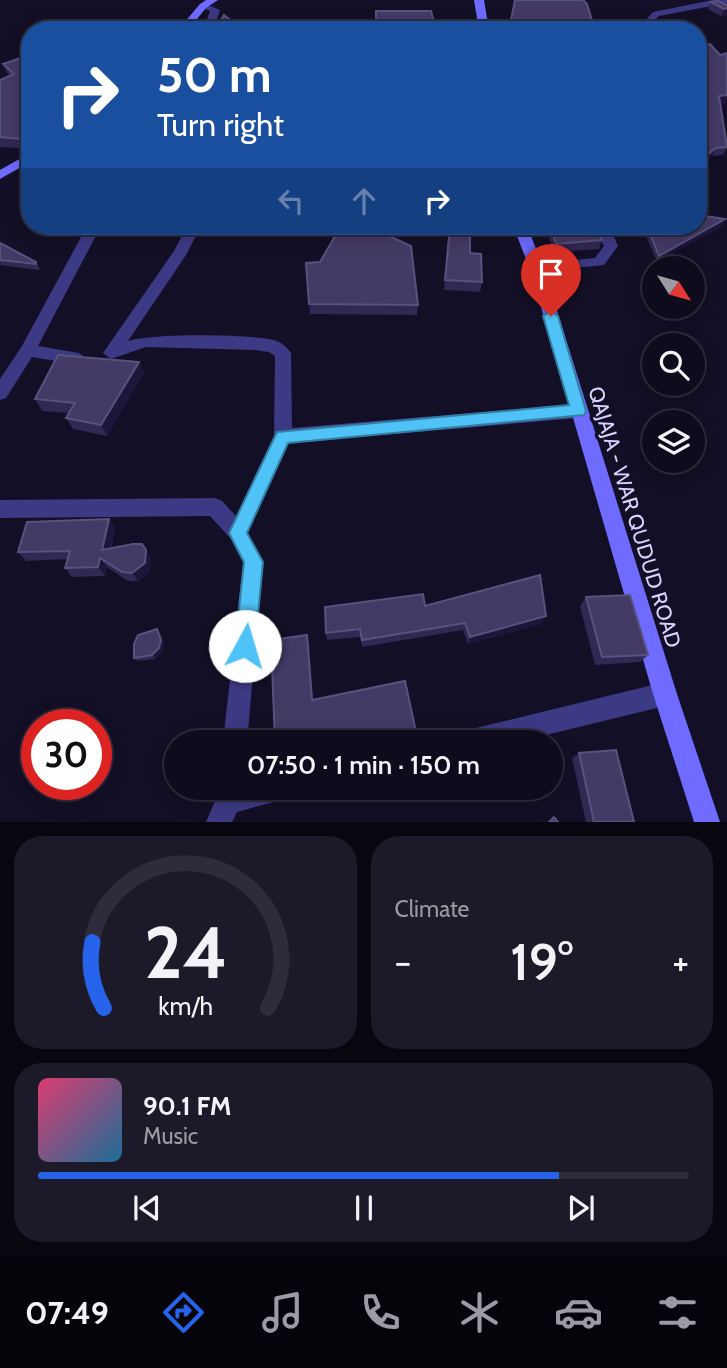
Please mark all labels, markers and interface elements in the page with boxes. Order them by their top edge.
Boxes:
text: 50 m [157,45,272,104]
icon: right [42,49,133,140]
text: Turn right [157,105,284,144]
icon: left [272,182,310,220]
icon: ahead [345,182,383,220]
icon: right [418,182,456,220]
pin [521,244,581,316]
icon: arrive [532,255,570,293]
north arrow [642,256,705,318]
map controls [642,256,705,473]
button: search [642,333,705,396]
street label: QAJAJA - WAR QUDUD ROAD [583,383,687,651]
button: layers [642,410,705,473]
position arrow [208,609,282,683]
speed limit sign: 30 [21,709,112,800]
text: 07:50 · 1 min · 150 m [247,749,480,781]
text: Climate [395,895,469,923]
text: 24 [143,909,227,997]
text: 19° [510,930,573,993]
text: − [395,938,411,985]
text: + [672,938,689,985]
text: km/h [158,991,213,1021]
text: 90.1 FM [143,1090,231,1122]
text: Music [143,1122,198,1150]
icon: previous [128,1189,166,1227]
icon: pause [345,1189,383,1227]
icon: next [562,1189,600,1227]
icon: directions [159,1288,208,1337]
icon: music [258,1288,307,1337]
icon: phone [356,1288,405,1337]
icon: climate [455,1288,504,1337]
icon: car [554,1288,603,1337]
icon: filters [653,1288,702,1337]
text: 07:49 [25,1293,109,1332]

